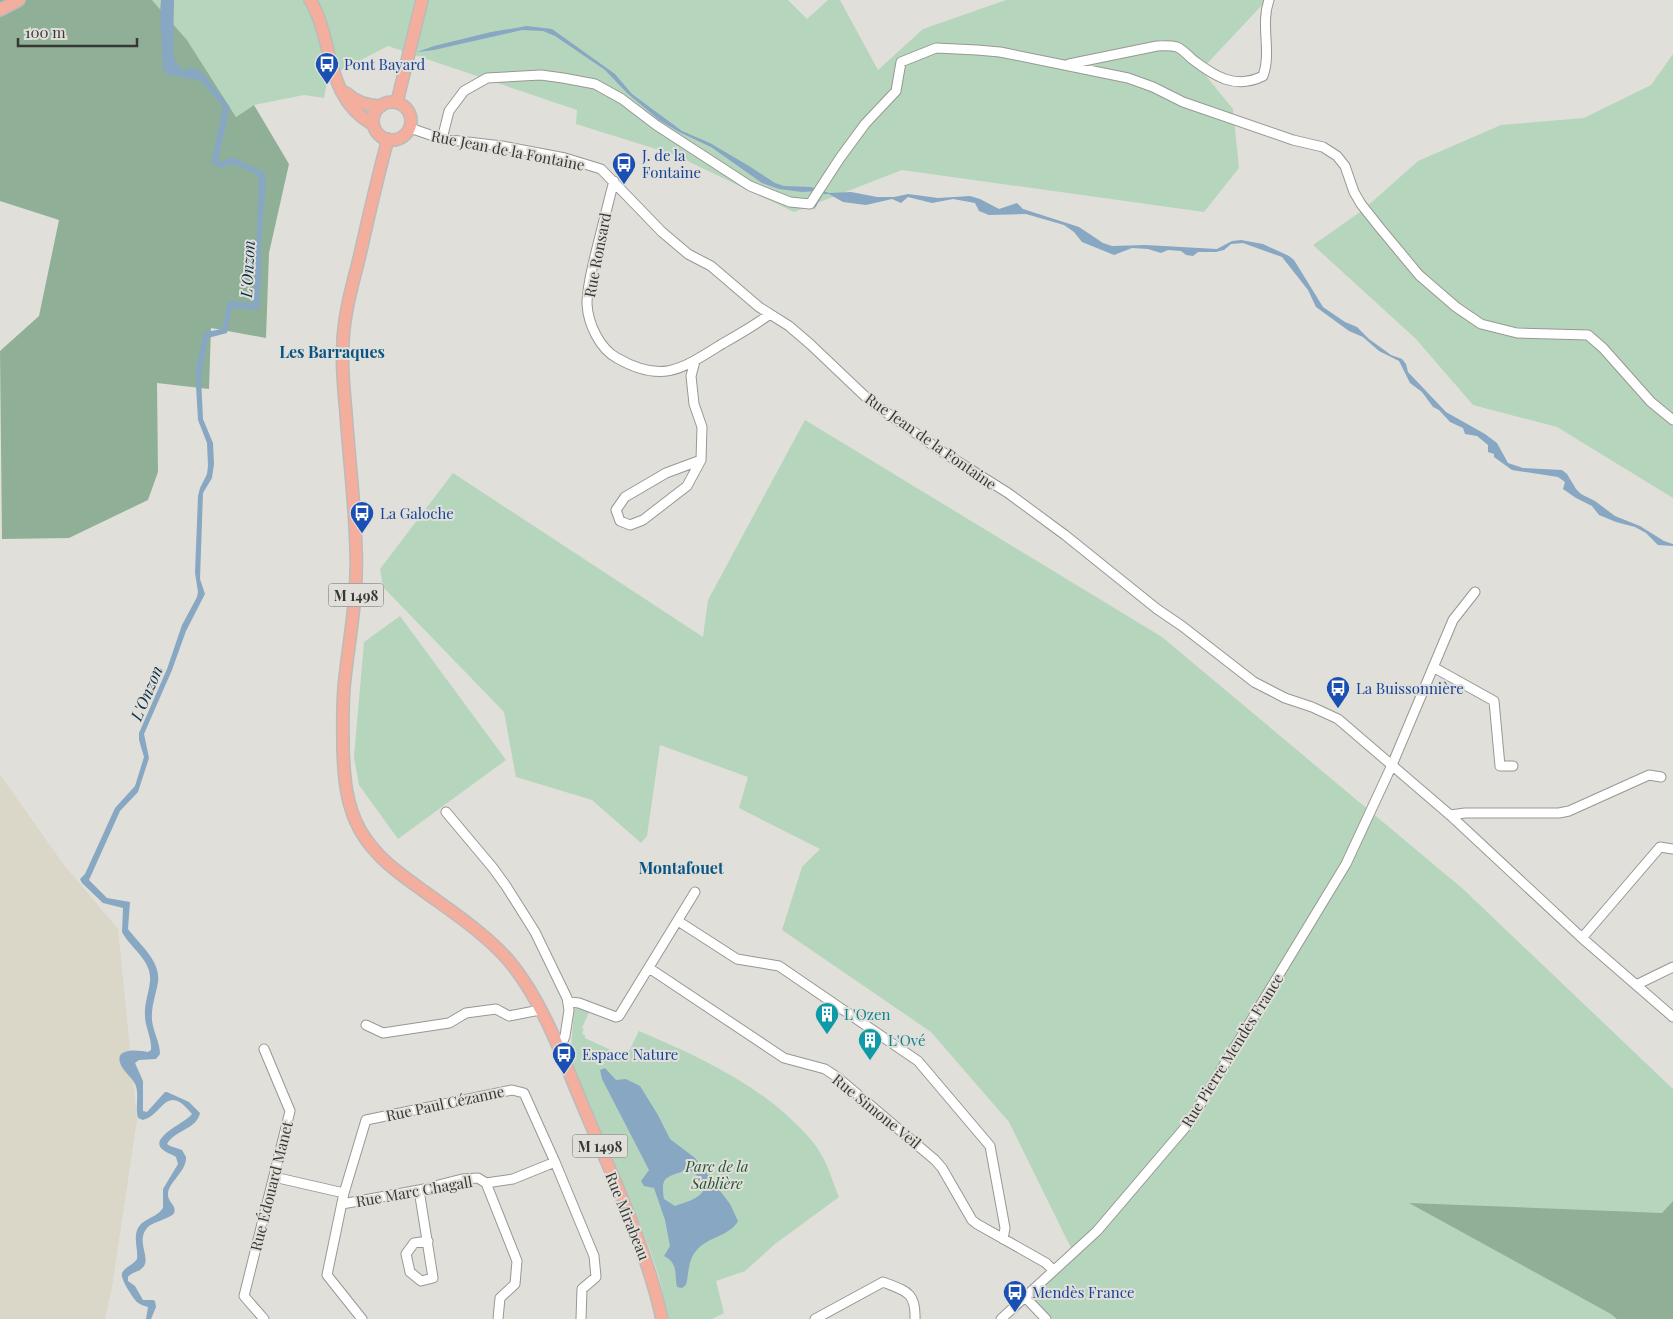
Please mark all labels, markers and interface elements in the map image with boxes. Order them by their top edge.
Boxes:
scale bar [18,15,136,47]
text: 100 m [25,22,66,42]
bus stop icon: Pont Bayard [314,51,340,85]
place label: Pont Bayard [344,54,426,74]
street label: Rue Jean de la Fontaine [429,125,587,175]
place label: J. de la Fontaine [641,145,701,182]
bus stop icon: J. de la Fontaine [611,151,637,185]
street label: Rue Ronsard [579,211,615,299]
water label: L'Onzon [235,240,259,299]
district label: Les Barraques [279,341,385,362]
street label: Rue Jean de la Fontaine [861,388,1001,494]
bus stop icon: La Galoche [349,500,375,534]
place label: La Galoche [380,503,454,523]
road number: M 1498 [328,584,384,606]
water label: L'Onzon [125,662,167,725]
bus stop icon: La Buissonnière [1325,675,1351,709]
place label: La Buissonnière [1356,678,1464,698]
district label: Montafouet [638,857,724,878]
street label: Rue Pierre Mendès France [1176,969,1288,1131]
building icon: L'Ozen [814,1001,840,1035]
place label: L'Ozen [844,1004,891,1024]
building icon: L'Ové [857,1027,883,1061]
place label: L'Ové [888,1030,926,1050]
bus stop icon: Espace Nature [551,1041,577,1075]
place label: Espace Nature [582,1044,678,1064]
street label: Rue Simone Veil [829,1069,925,1153]
street label: Rue Paul Cézanne [384,1081,506,1125]
street label: Rue Édouard Manet [245,1118,297,1253]
road number: M 1498 [572,1134,628,1158]
park label: Parc de la Sablière [684,1156,749,1193]
street label: Rue Mirabeau [601,1169,655,1263]
street label: Rue Marc Chagall [354,1171,474,1211]
bus stop icon: Mendès France [1002,1279,1028,1313]
place label: Mendès France [1032,1282,1135,1302]

